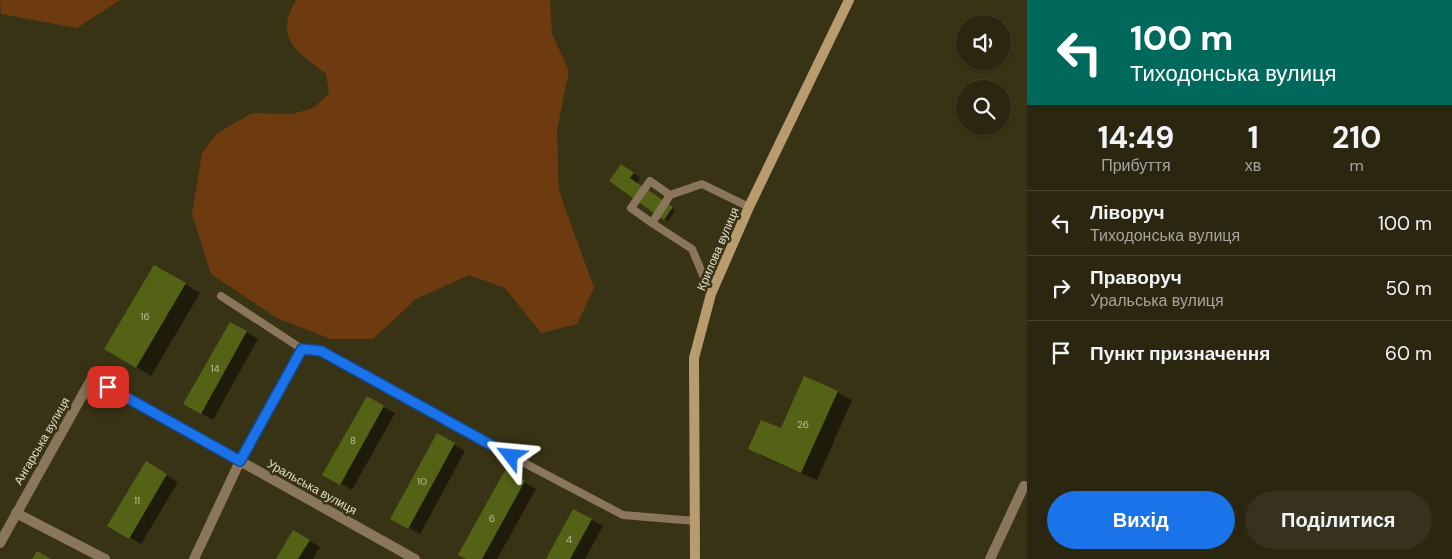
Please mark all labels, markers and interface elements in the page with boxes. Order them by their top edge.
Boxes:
map controls [956,15,1011,135]
button: sound [956,15,1011,70]
text: 100 m [1130,15,1233,61]
icon: left [1047,20,1112,85]
text: Тиходонська вулиця [1130,59,1337,88]
button: search [956,80,1011,135]
text: 14:49 [1098,118,1174,157]
text: 1 [1248,118,1259,157]
text: 210 [1332,118,1381,157]
text: Прибуття [1101,155,1171,176]
text: хв [1245,155,1261,176]
text: m [1350,155,1364,176]
text: Ліворуч [1090,200,1165,225]
street label: Крилова вулиця [693,205,743,293]
icon: left [1047,209,1075,237]
text: 100 m [1378,211,1432,236]
text: Тиходонська вулиця [1090,225,1240,246]
text: Праворуч [1090,265,1182,290]
icon: right [1047,274,1075,302]
text: 50 m [1385,276,1432,301]
text: Уральська вулиця [1090,290,1224,311]
house number: 16 [140,310,150,323]
icon: arrive [1047,339,1075,367]
text: Пункт призначення [1090,341,1270,366]
text: 60 m [1385,341,1432,366]
house number: 14 [210,362,220,375]
pin [87,366,129,408]
icon: arrive [94,373,122,401]
street label: Ангарська вулиця [10,394,74,488]
house number: 26 [797,418,809,431]
position arrow [484,429,536,481]
house number: 8 [350,434,356,447]
street label: Уральська вулиця [264,456,360,518]
house number: 10 [417,475,427,488]
button: Вихід [1047,491,1235,549]
button: Поділитися [1245,491,1432,549]
house number: 11 [134,494,140,507]
house number: 6 [489,512,495,525]
house number: 4 [566,533,572,546]

